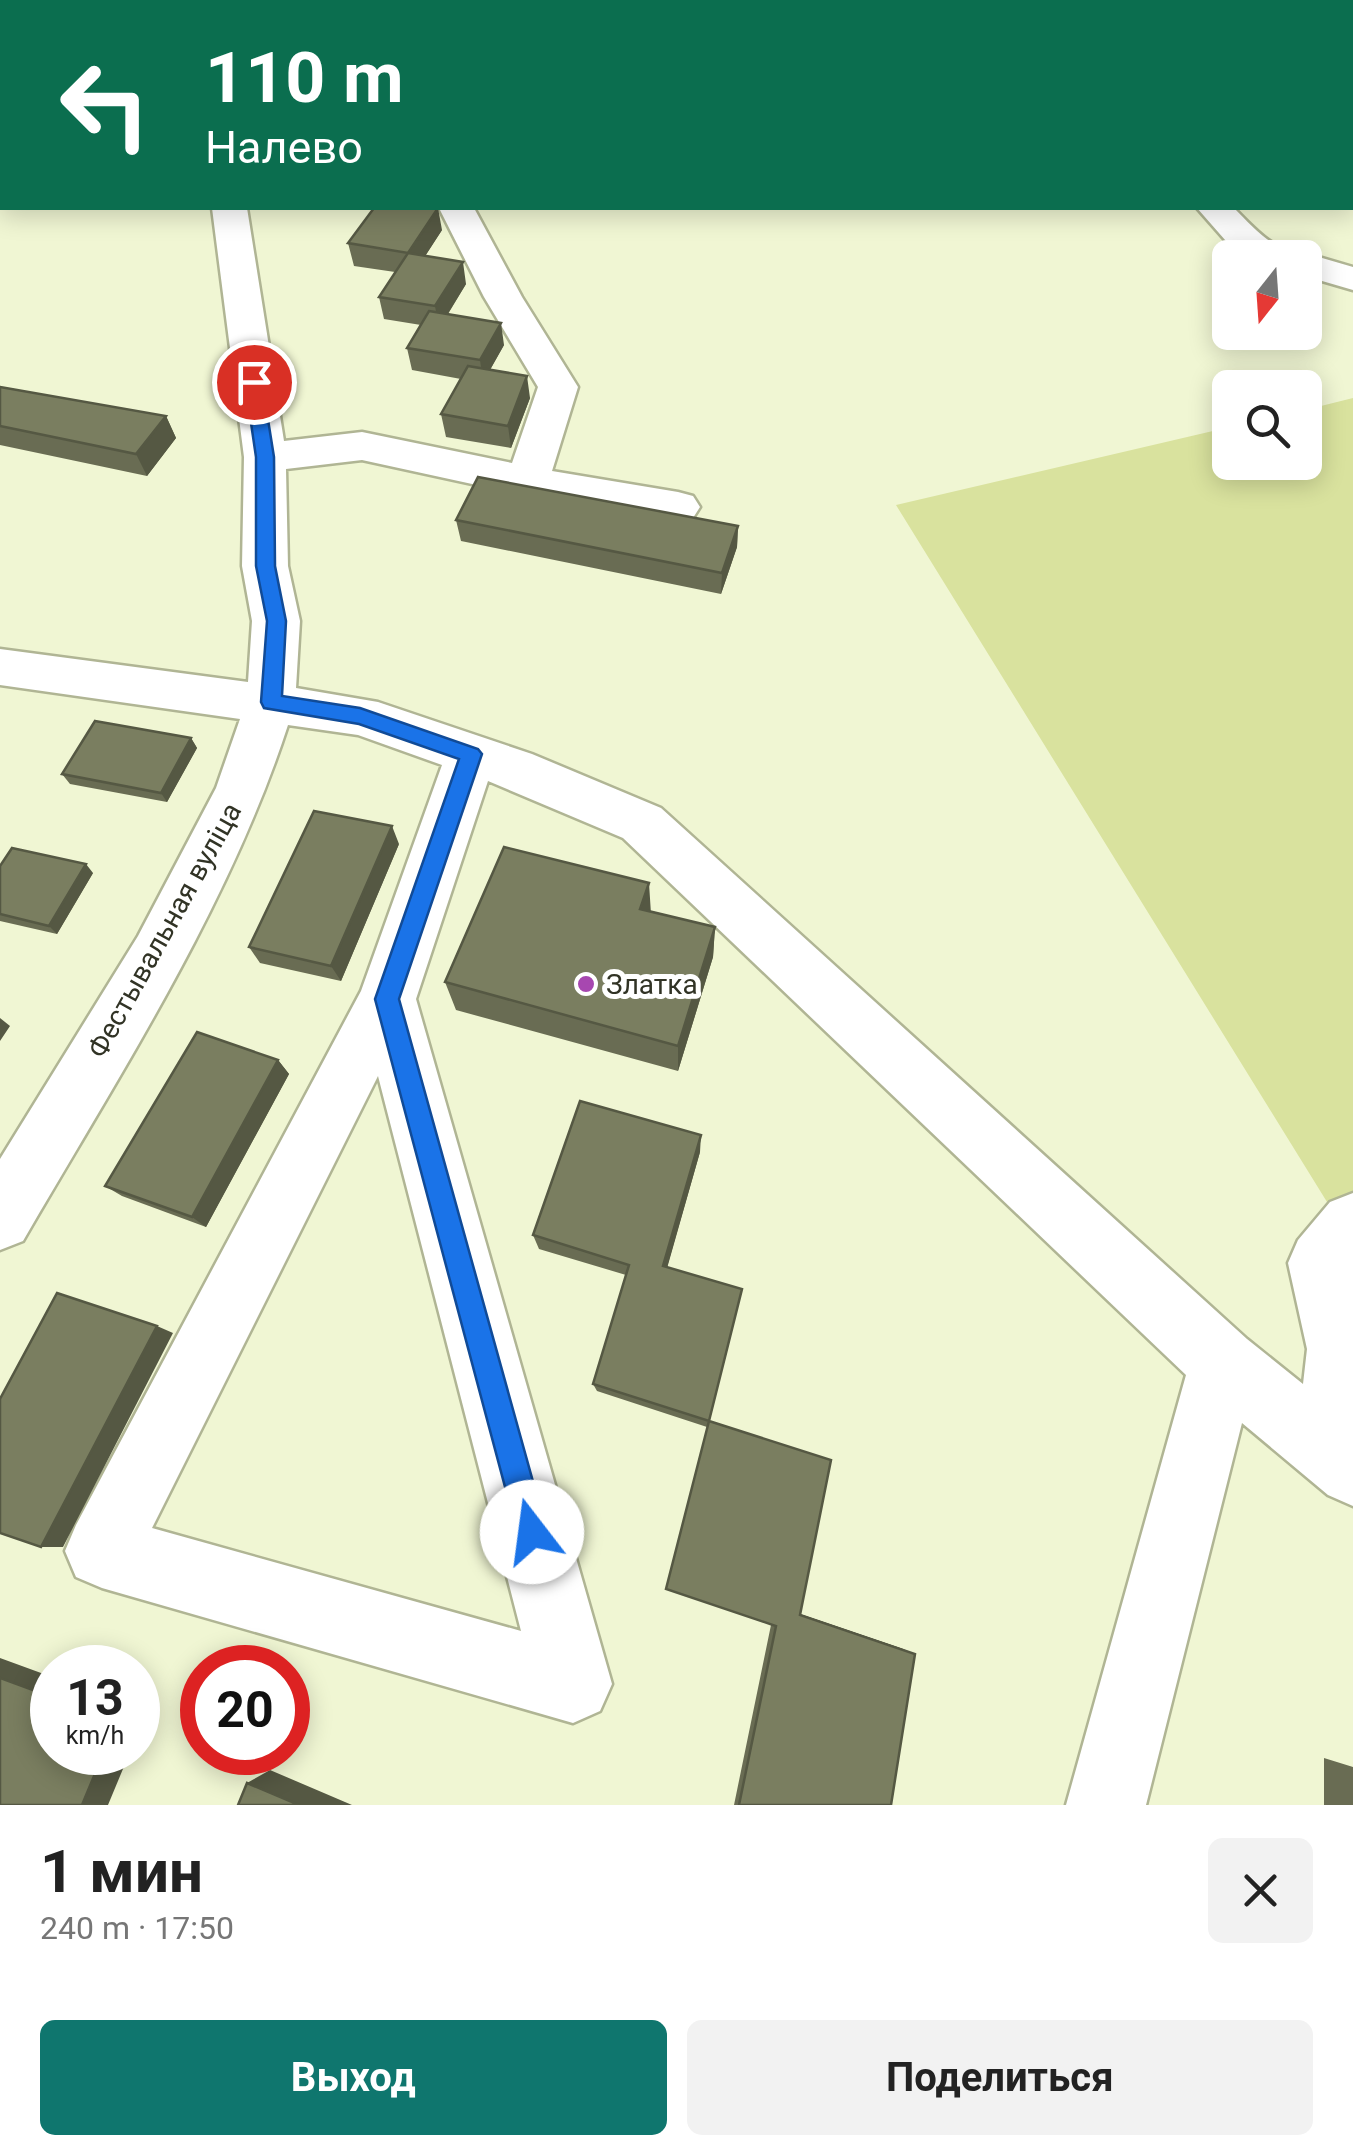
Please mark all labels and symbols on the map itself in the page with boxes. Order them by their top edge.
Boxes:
north arrow [1212,240,1322,350]
pin [212,340,297,425]
street label: Фестывальная вуліца [81,797,248,1063]
place label: Златка [606,968,698,1001]
marker: Златка [575,973,597,995]
position arrow [480,1480,584,1584]
speed limit sign: 20 [180,1645,310,1775]

